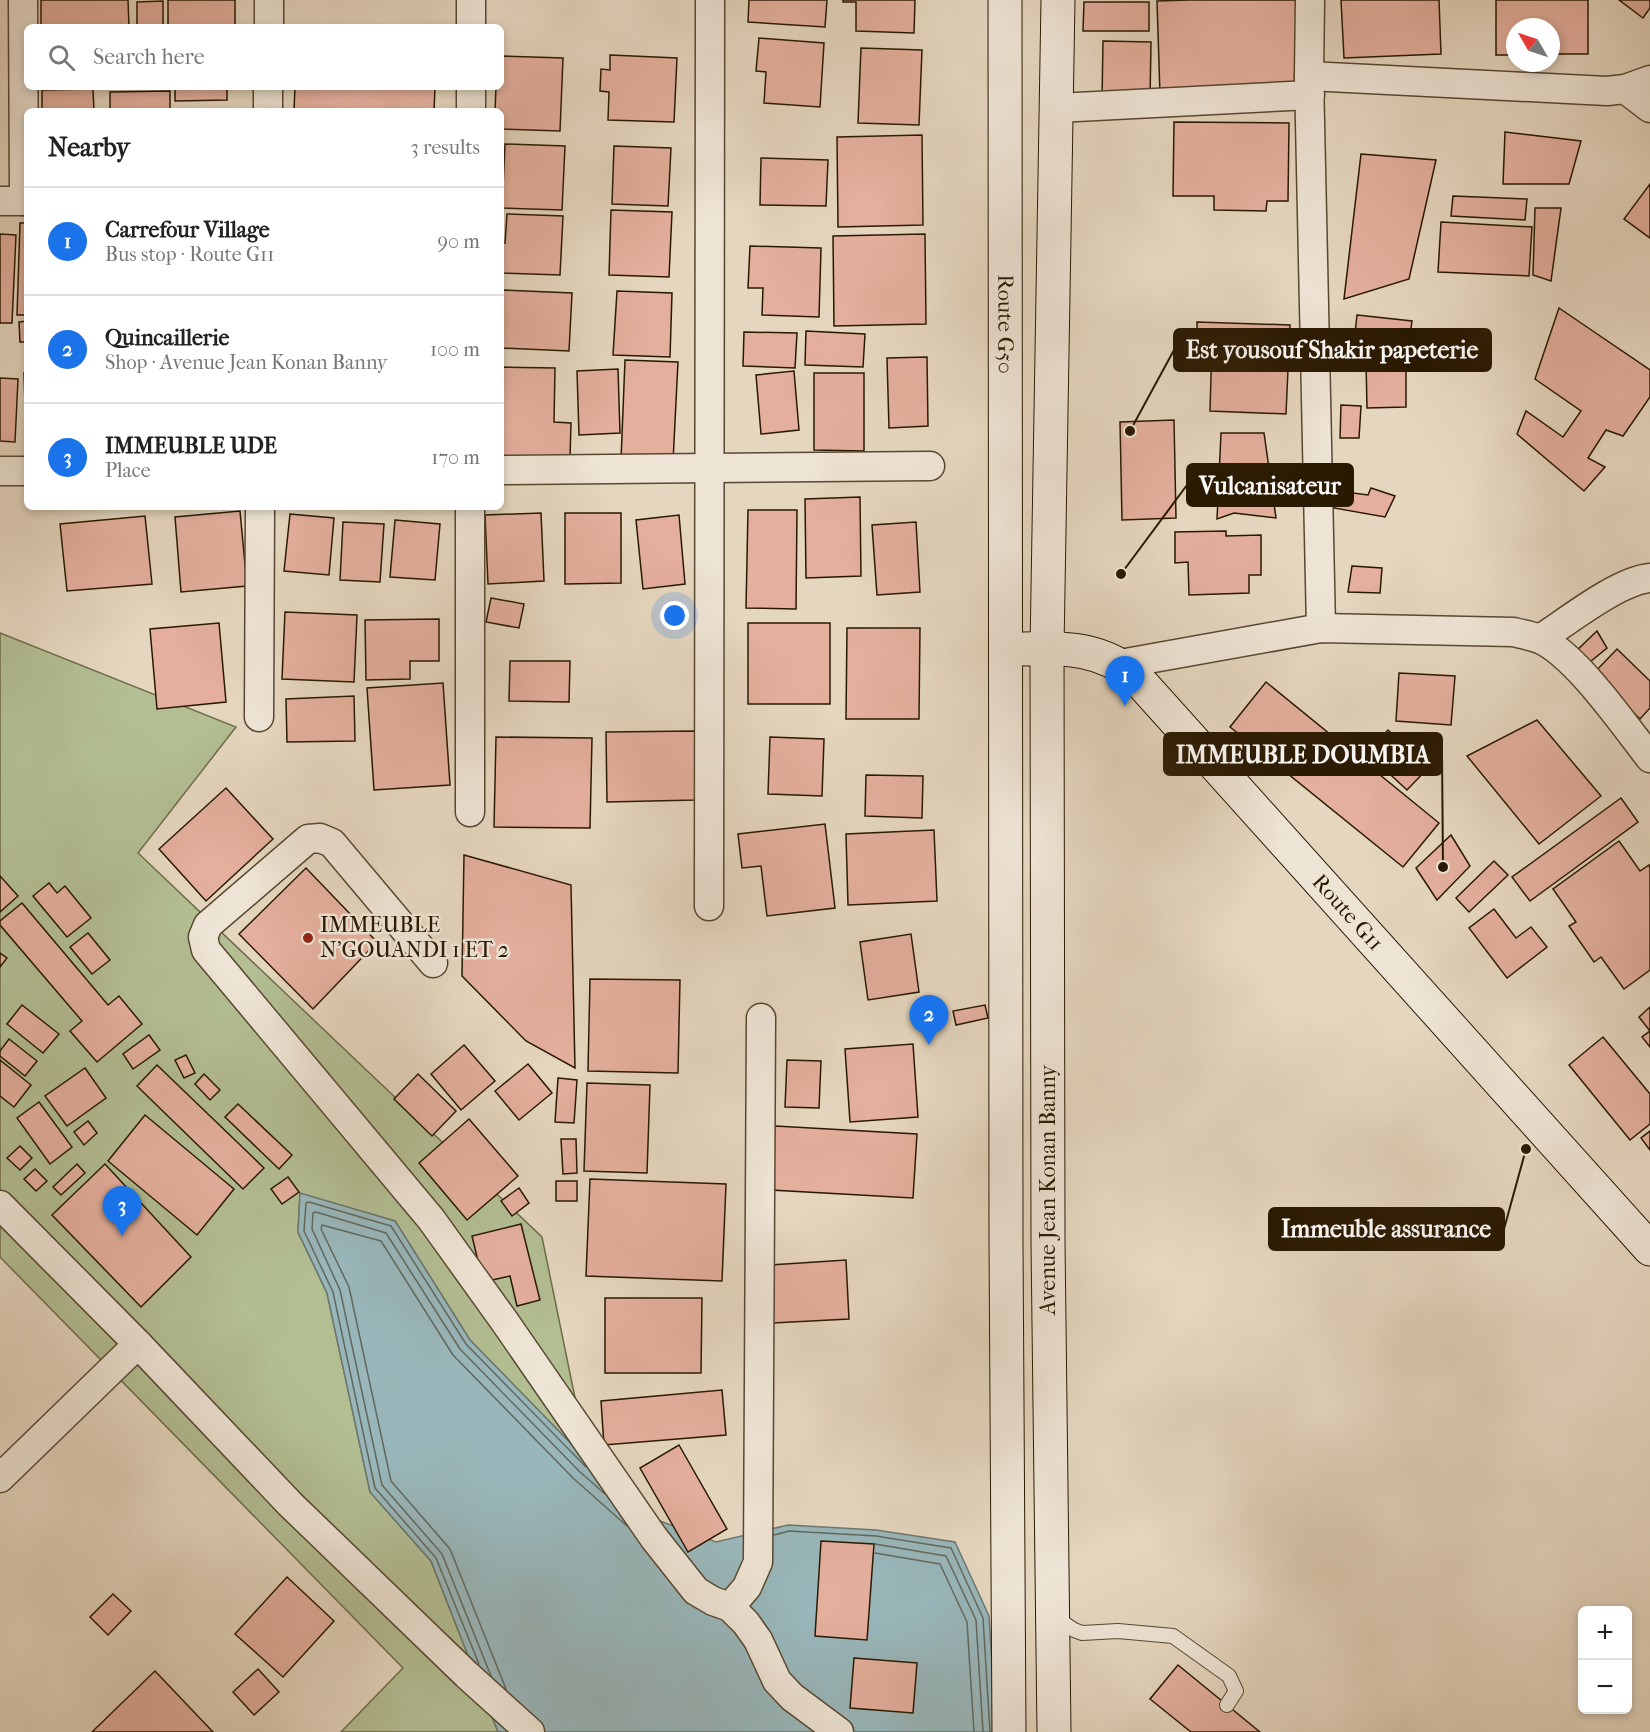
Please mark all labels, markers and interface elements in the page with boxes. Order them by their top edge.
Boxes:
north arrow [1506,18,1560,72]
search box [24,24,504,90]
icon: search [45,41,78,74]
text: Search here [93,44,205,70]
text: Nearby [48,132,130,163]
text: 3 results [411,136,480,159]
text: Carrefour Village [105,217,270,243]
text: 1 [64,230,71,253]
text: 90 m [438,230,480,253]
text: Bus stop · Route G11 [105,243,274,266]
street label: Route G50 [992,274,1018,374]
text: Quincaillerie [105,325,229,351]
callout: Est yousouf Shakir papeterie [1174,329,1491,371]
text: Est yousouf Shakir papeterie [1186,336,1478,364]
text: 2 [62,338,73,361]
text: 100 m [430,338,480,361]
text: Shop · Avenue Jean Konan Banny [105,351,388,374]
text: IMMEUBLE UDE [105,433,277,459]
text: 3 [63,446,72,469]
text: 170 m [431,446,480,469]
text: Place [105,459,151,482]
callout: Vulcanisateur [1187,464,1353,506]
text: Vulcanisateur [1198,472,1342,500]
your location [660,601,689,630]
pin: 1 [1106,656,1144,706]
callout: IMMEUBLE DOUMBIA [1164,733,1442,775]
text: IMMEUBLE DOUMBIA [1176,741,1432,769]
street label: Route G11 [1306,869,1389,956]
place label: IMMEUBLE N'GOUANDI 1 ET 2 [320,912,509,963]
marker: IMMEUBLE N'GOUANDI 1 ET 2 [301,931,315,945]
pin: 2 [910,996,948,1045]
street label: Avenue Jean Konan Banny [1035,1064,1061,1316]
pin: 3 [102,1186,142,1236]
callout: Immeuble assurance [1269,1208,1504,1250]
text: Immeuble assurance [1281,1215,1491,1243]
map controls [1578,1606,1632,1714]
button: + [1578,1606,1632,1660]
button: − [1578,1660,1632,1714]

